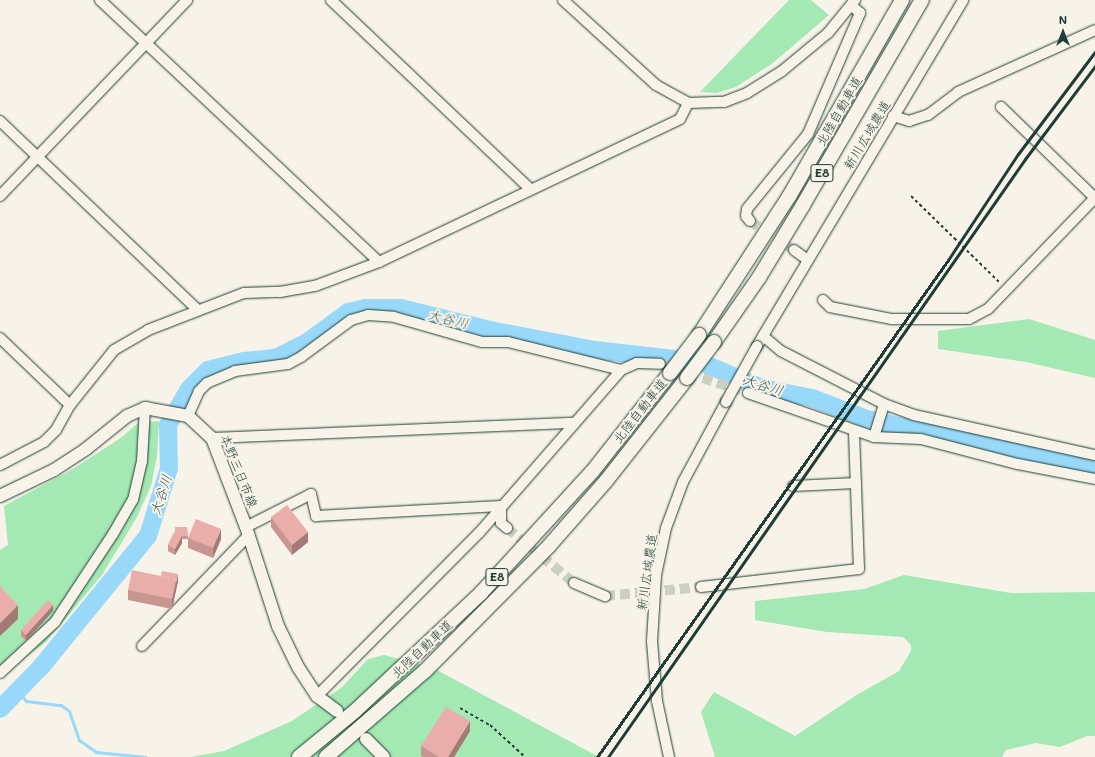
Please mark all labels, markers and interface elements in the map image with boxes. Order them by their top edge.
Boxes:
north arrow [1043,12,1083,52]
text: N [1059,12,1067,27]
street label: 北陸自動車道 [813,73,865,149]
street label: 新川広域農道 [840,98,894,172]
road number: E8 [810,163,834,183]
water label: 大谷川 [426,306,470,332]
water label: 大谷川 [740,371,786,399]
street label: 北陸自動車道 [610,375,670,447]
street label: 本野三日市線 [217,432,261,510]
water label: 大谷川 [147,472,175,518]
street label: 新川広域農道 [634,532,660,612]
road number: E8 [485,567,509,587]
street label: 北陸自動車道 [388,617,456,681]

